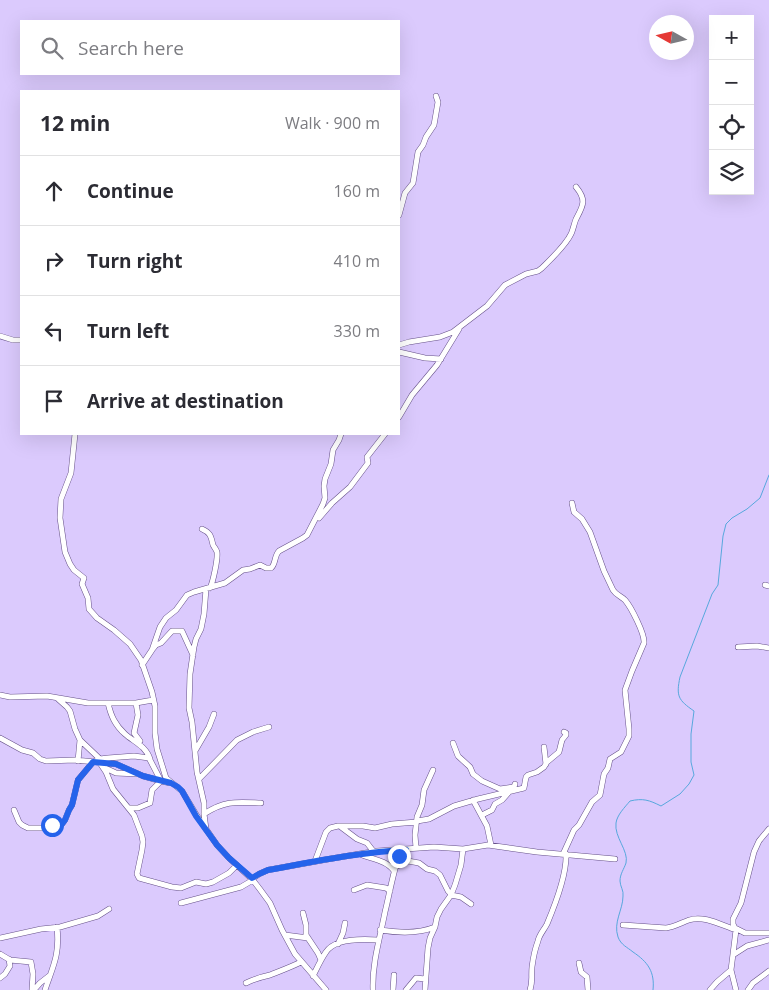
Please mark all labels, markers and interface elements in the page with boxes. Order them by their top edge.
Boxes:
north arrow [649,15,694,60]
map controls [709,15,754,195]
button: + [709,15,754,60]
search box [20,20,400,75]
icon: search [38,34,66,62]
text: Search here [78,35,184,61]
button: − [709,60,754,105]
button: locate [709,105,754,150]
text: 12 min [40,109,110,137]
text: Walk · 900 m [285,112,380,134]
button: layers [709,150,754,195]
icon: ahead [40,177,68,205]
text: Continue [87,178,174,204]
text: 160 m [334,180,380,202]
icon: right [40,247,68,275]
text: Turn right [87,248,182,274]
text: 410 m [334,250,380,272]
icon: left [40,317,68,345]
text: Turn left [87,318,169,344]
text: 330 m [334,320,380,342]
icon: arrive [40,387,68,415]
text: Arrive at destination [87,388,284,414]
route start [41,814,64,837]
route end [388,845,411,868]

